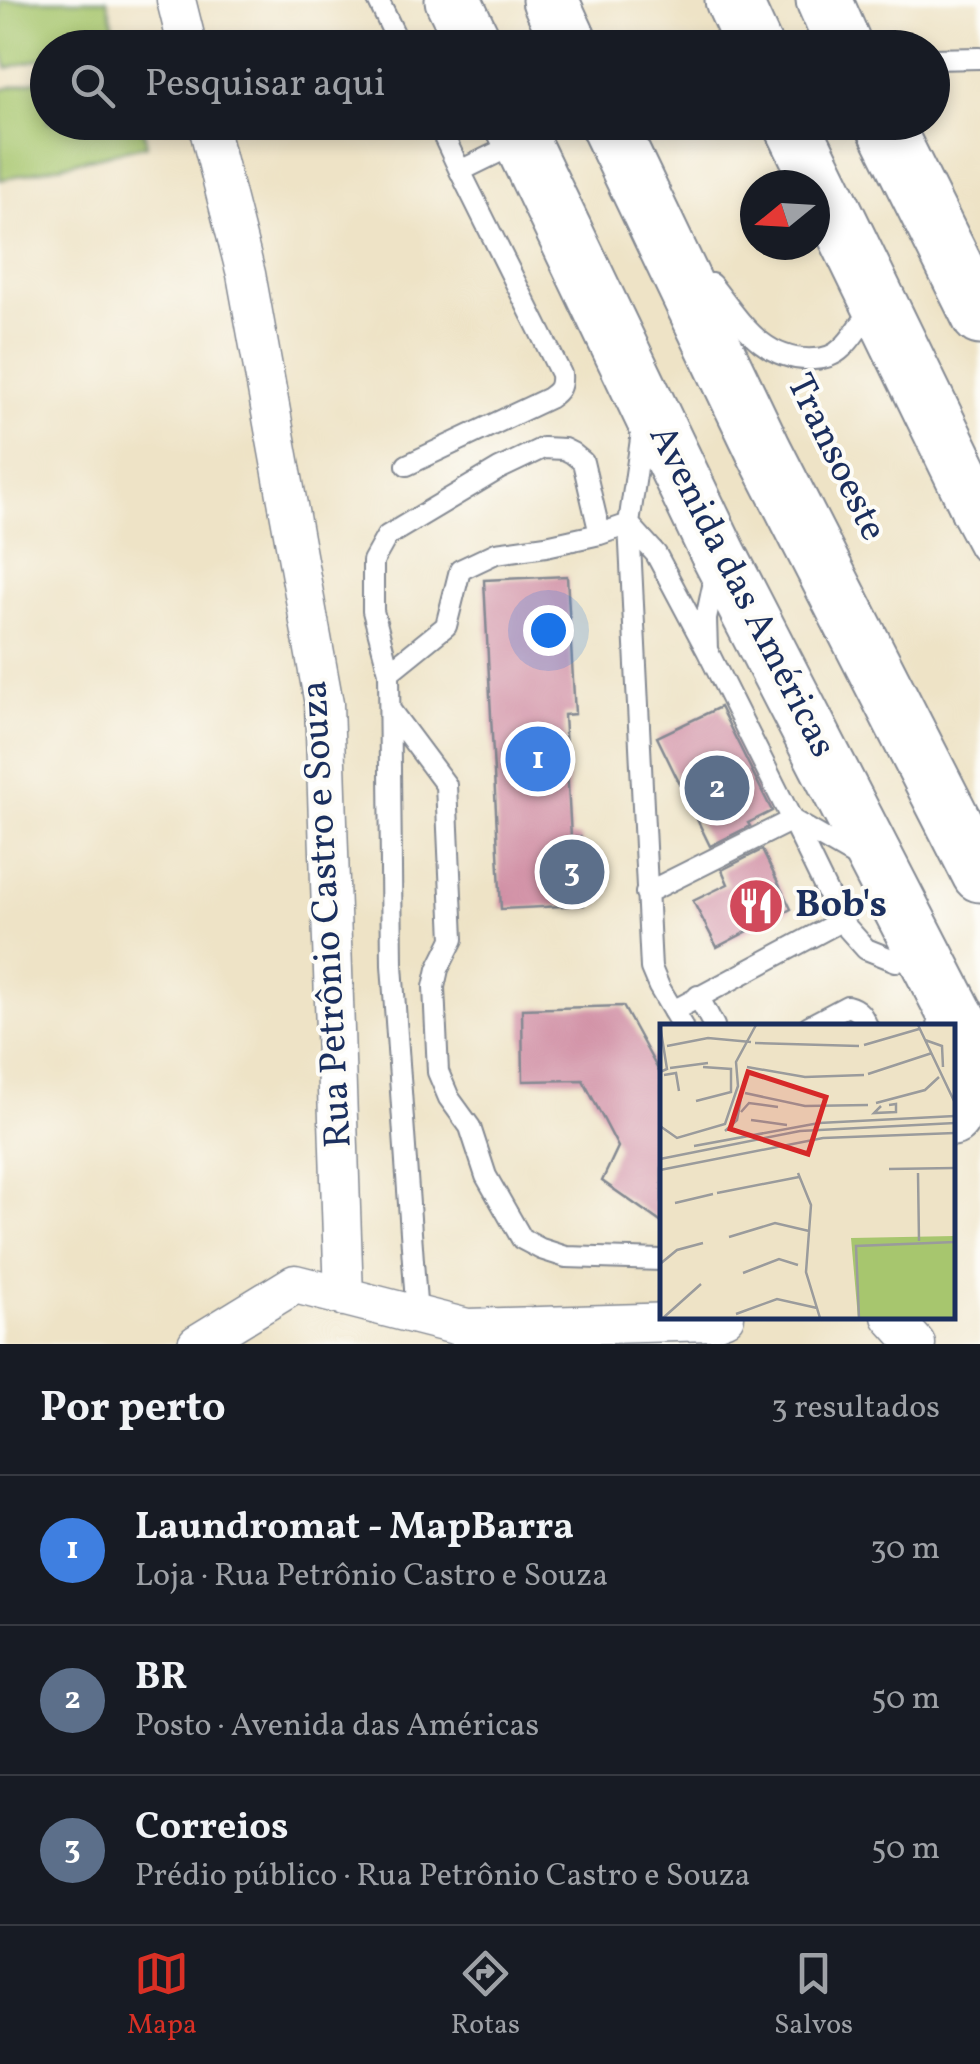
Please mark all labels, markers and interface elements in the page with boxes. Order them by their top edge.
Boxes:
search box [30,30,950,140]
icon: search [65,58,120,113]
text: Pesquisar aqui [145,59,385,112]
north arrow [740,170,830,260]
street label: Transoeste [772,366,898,550]
street label: Avenida das Américas [634,417,848,767]
your location [523,605,574,656]
street label: Rua Petrônio Castro e Souza [289,679,367,1149]
pin: 1 [506,722,570,796]
pin: 2 [684,750,750,826]
pin: 3 [540,834,604,910]
restaurant icon: Bob's [726,876,786,936]
place label: Bob's [795,880,887,933]
inset map [660,1024,955,1319]
text: Por perto [40,1380,226,1439]
text: 3 resultados [771,1387,940,1431]
text: Laundromat - MapBarra [135,1502,574,1555]
text: 1 [66,1528,79,1572]
text: 30 m [870,1528,940,1572]
text: Loja · Rua Petrônio Castro e Souza [135,1555,608,1599]
text: BR [135,1652,187,1705]
text: 2 [64,1678,81,1722]
text: 50 m [871,1678,940,1722]
text: Posto · Avenida das Américas [135,1705,539,1749]
text: Correios [135,1802,289,1855]
text: 3 [64,1828,81,1872]
text: 50 m [871,1828,940,1872]
text: Prédio público · Rua Petrônio Castro e Souza [135,1855,751,1899]
tab: Mapa [127,1946,197,2045]
tab: Rotas [451,1946,520,2045]
tab: Salvos [774,1946,853,2045]

